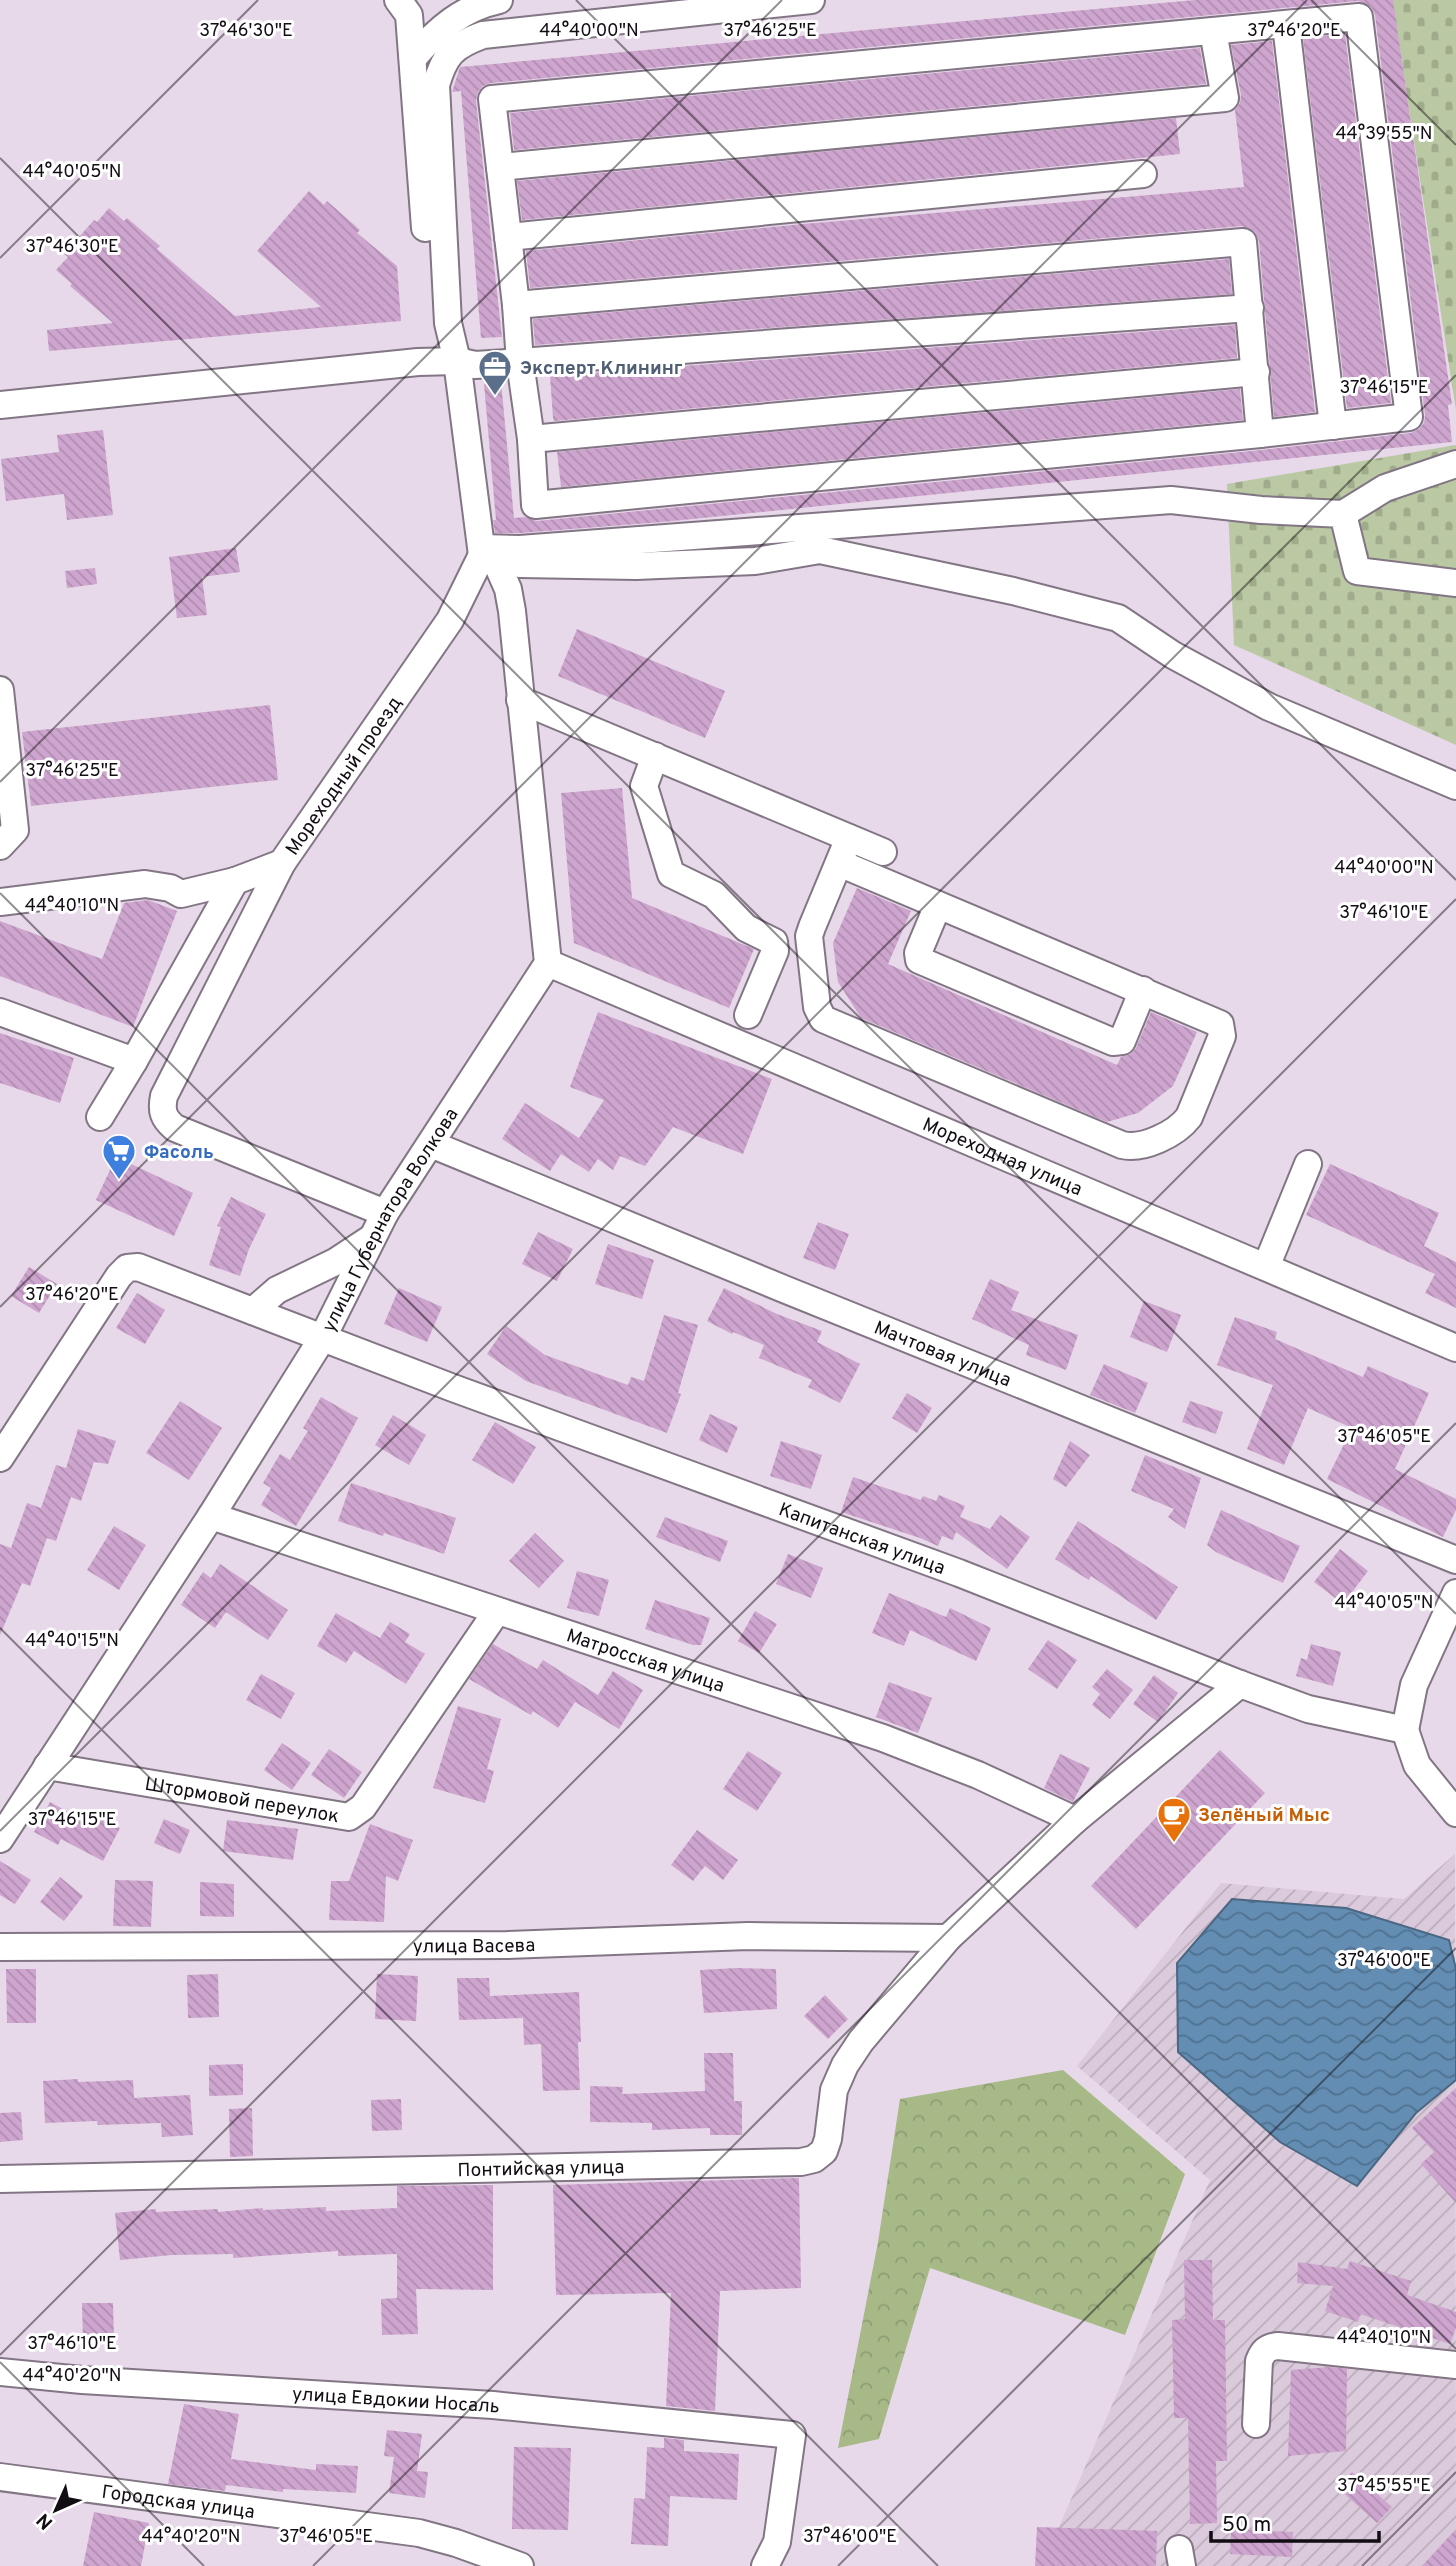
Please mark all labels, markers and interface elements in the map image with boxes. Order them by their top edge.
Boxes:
text: 37°46'30"E [199,20,293,43]
text: 44°40'00"N [539,20,639,43]
text: 37°46'25"E [723,20,817,43]
text: 37°46'20"E [1247,20,1341,43]
text: 44°39'55"N [1335,123,1433,146]
text: 44°40'05"N [22,161,122,184]
text: 37°46'30"E [25,236,119,259]
office icon: Эксперт Клининг [476,348,514,397]
place label: Эксперт Клининг [520,357,683,381]
text: 37°46'15"E [1339,377,1429,400]
street label: Мореходный проезд [281,692,408,860]
text: 37°46'25"E [25,760,119,783]
text: 44°40'00"N [1334,857,1434,880]
text: 44°40'10"N [25,895,119,918]
text: 37°46'10"E [1339,902,1429,925]
street label: улица Губернатора Волкова [317,1104,464,1336]
street label: Мореходная улица [918,1113,1086,1202]
supermarket icon: Фасоль [100,1132,138,1181]
place label: Фасоль [144,1141,214,1165]
text: 37°46'20"E [25,1284,119,1307]
street label: Мачтовая улица [870,1317,1014,1393]
text: 37°46'05"E [1337,1426,1431,1449]
street label: Капитанская улица [775,1498,948,1581]
text: 44°40'05"N [1334,1592,1434,1615]
street label: Матросская улица [563,1624,727,1699]
text: 44°40'15"N [25,1630,119,1653]
street label: Штормовой переулок [143,1773,341,1829]
cafe icon: Зелёный Мыс [1155,1795,1193,1844]
place label: Зелёный Мыс [1198,1804,1330,1828]
text: 37°46'15"E [27,1809,117,1832]
street label: улица Васева [413,1934,536,1959]
text: 37°46'00"E [1337,1950,1431,1973]
street label: Понтийская улица [457,2156,625,2183]
text: 44°40'10"N [1337,2327,1431,2350]
text: 37°46'10"E [27,2333,117,2356]
text: 44°40'20"N [23,2365,121,2388]
street label: улица Евдокии Носаль [291,2383,501,2420]
north arrow [21,2475,91,2545]
text: 37°45'55"E [1337,2475,1431,2498]
street label: Городская улица [100,2481,256,2525]
scale bar [1211,2500,1379,2544]
text: N [32,2507,59,2534]
text: 50 m [1222,2512,1271,2539]
text: 44°40'20"N [142,2526,240,2549]
text: 37°46'05"E [279,2526,373,2549]
text: 37°46'00"E [803,2526,897,2549]

